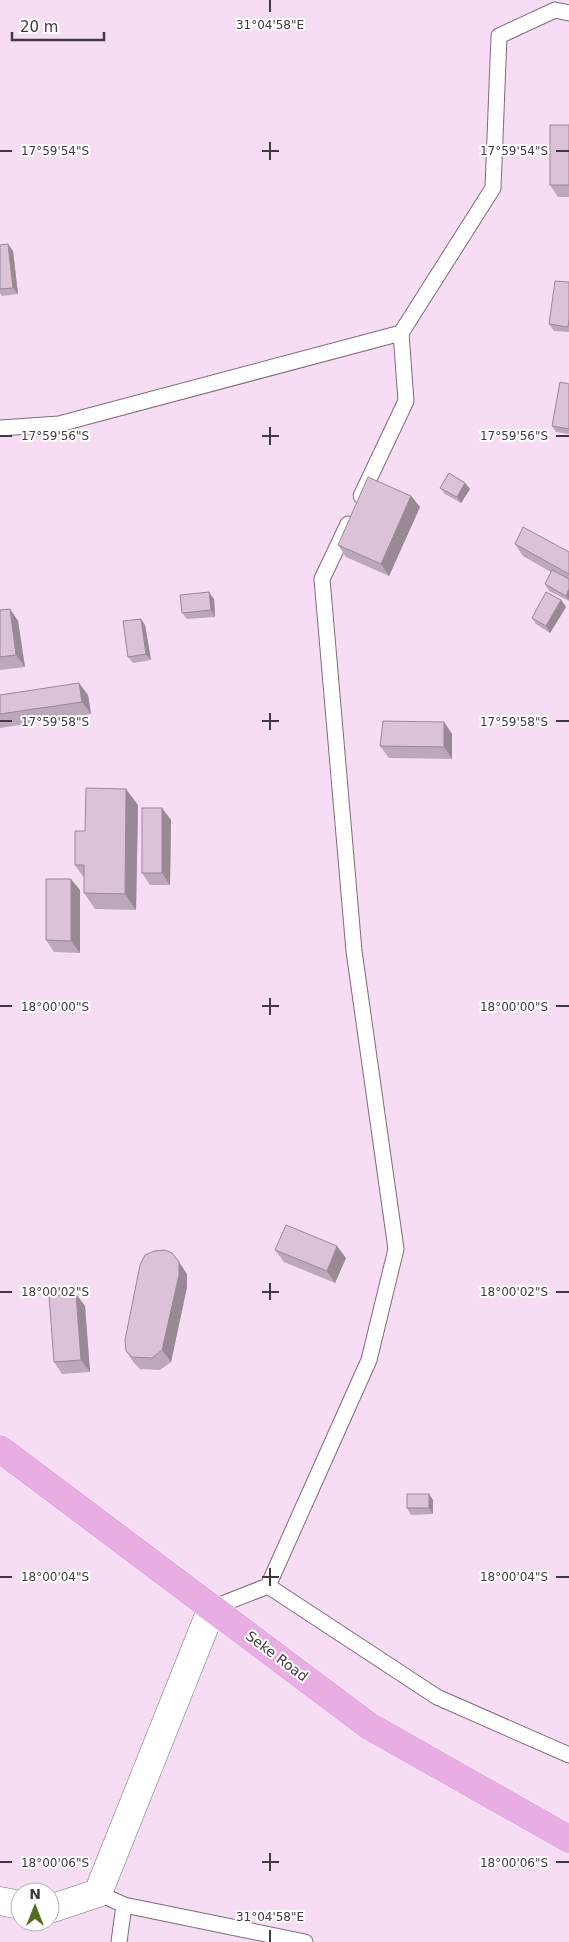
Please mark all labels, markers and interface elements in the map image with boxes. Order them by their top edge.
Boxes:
scale bar [12,10,105,42]
text: 20 m [20,18,58,36]
text: 31°04'58"E [236,18,304,32]
text: 17°59'54"S [21,144,89,158]
text: 17°59'54"S [480,144,548,158]
text: 17°59'56"S [21,429,89,443]
text: 17°59'56"S [480,429,548,443]
text: 17°59'58"S [21,715,89,729]
text: 17°59'58"S [480,715,548,729]
text: 18°00'00"S [21,1000,89,1014]
text: 18°00'00"S [480,1000,548,1014]
text: 18°00'02"S [21,1285,89,1299]
text: 18°00'02"S [480,1285,548,1299]
text: 18°00'04"S [21,1570,89,1584]
text: 18°00'04"S [480,1570,548,1584]
street label: Seke Road [243,1628,311,1684]
text: 18°00'06"S [21,1856,89,1870]
text: 18°00'06"S [480,1856,548,1870]
north arrow [10,1882,60,1932]
text: N [29,1886,41,1902]
text: 31°04'58"E [236,1910,304,1924]

